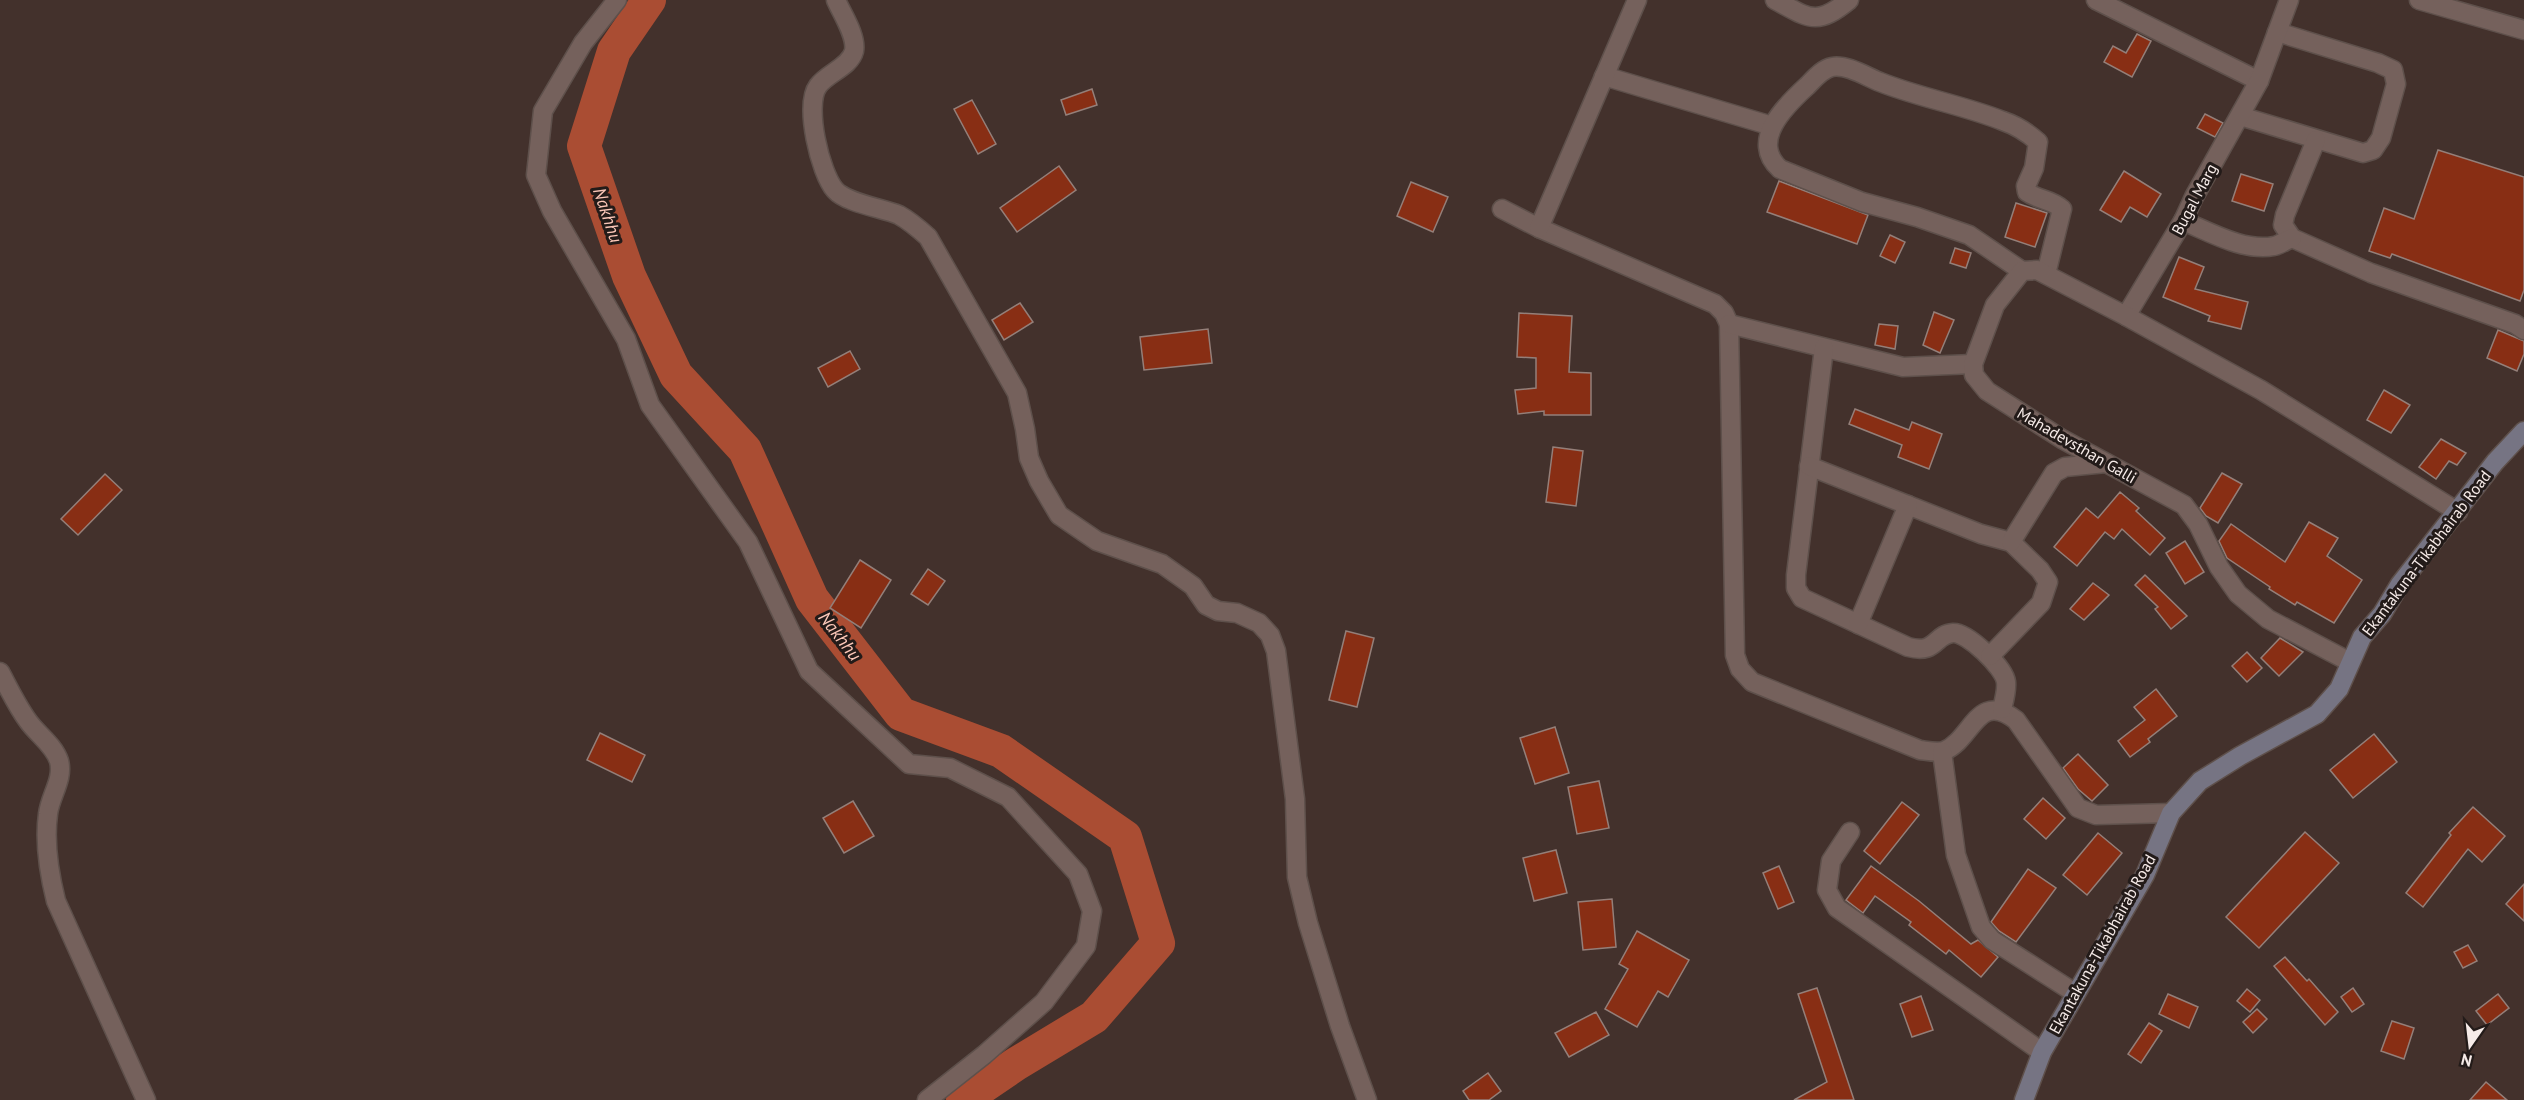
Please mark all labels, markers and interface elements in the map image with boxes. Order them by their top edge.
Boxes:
street label: Bugal Marg [2167,160,2221,238]
water label: Nakhhu [588,184,628,246]
street label: Mahadevsthan Galli [2014,403,2140,487]
street label: Ekantakuna-Tikabhairab Road [2357,466,2495,640]
water label: Nakhhu [813,607,867,665]
street label: Ekantakuna-Tikabhairab Road [2044,851,2160,1037]
north arrow [2440,1016,2500,1076]
text: N [2459,1050,2474,1072]

